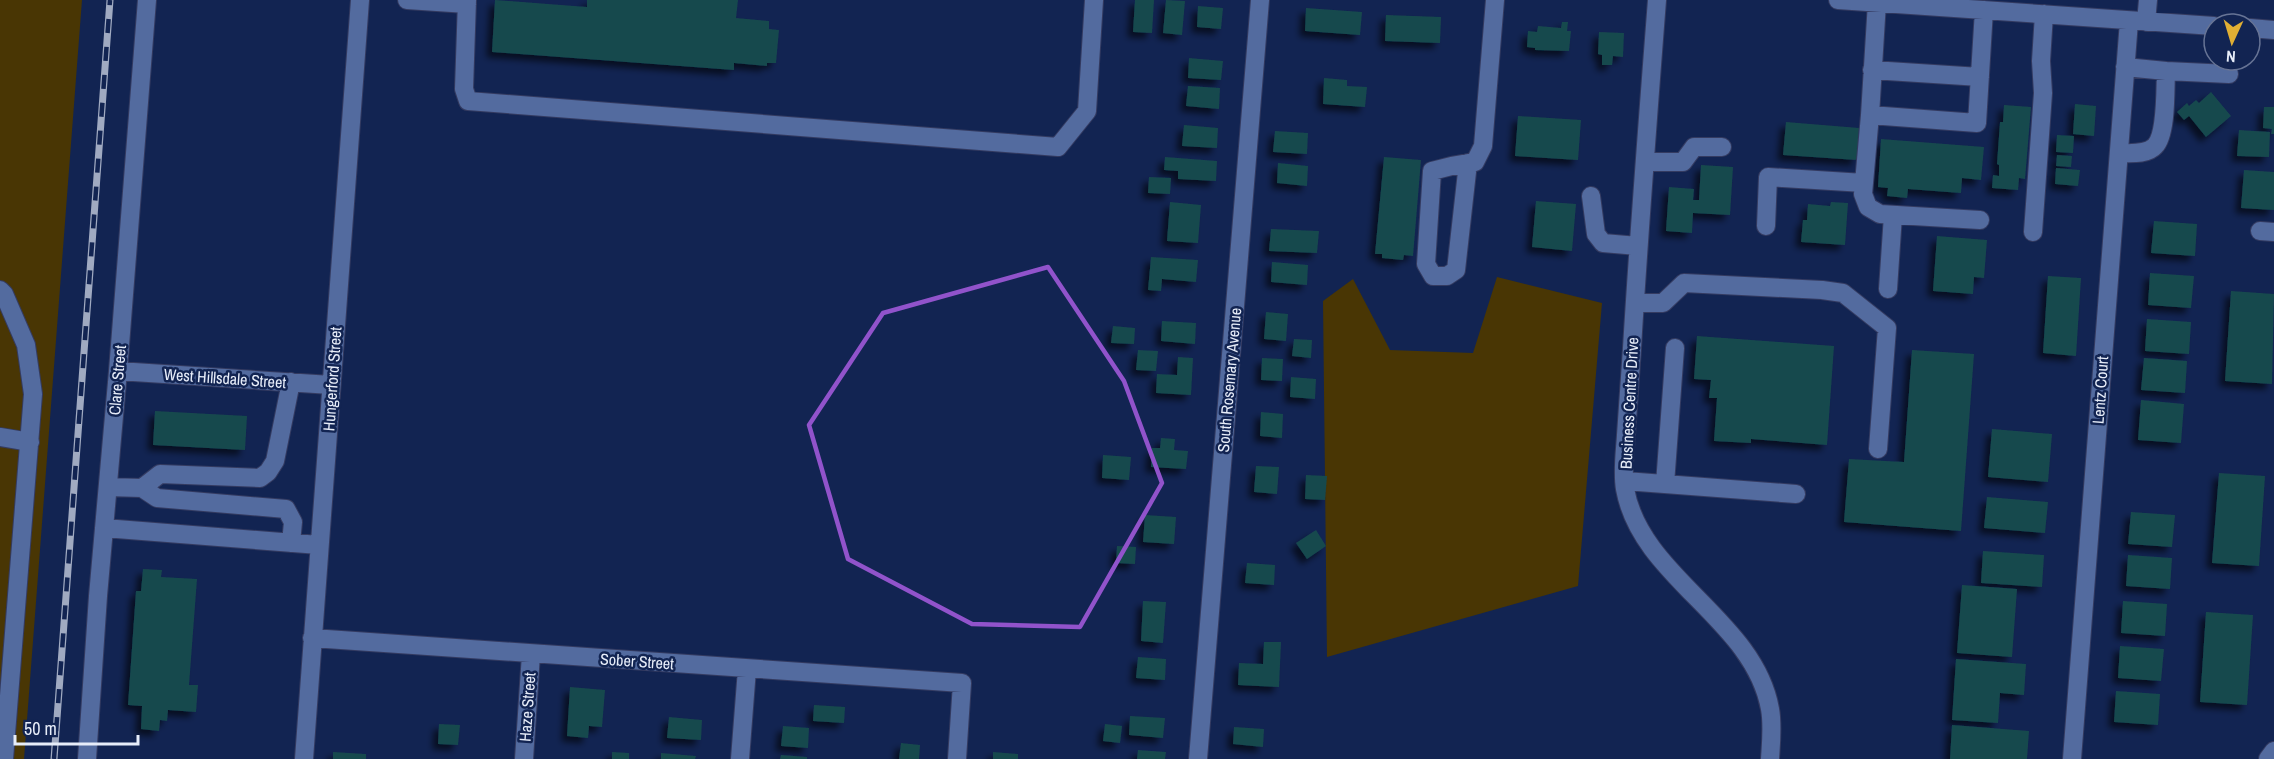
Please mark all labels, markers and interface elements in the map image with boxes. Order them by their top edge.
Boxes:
north arrow [2202,12,2262,72]
text: N [2225,46,2236,68]
street label: South Rosemary Avenue [1212,307,1246,453]
street label: Hungerford Street [317,326,347,432]
street label: Business Centre Drive [1615,337,1643,469]
street label: Clare Street [103,344,131,416]
street label: Lentz Court [2087,355,2113,425]
street label: West Hillsdale Street [163,363,287,393]
street label: Sober Street [599,647,675,675]
street label: Haze Street [514,671,540,742]
scale bar [15,708,138,746]
text: 50 m [24,716,57,741]

